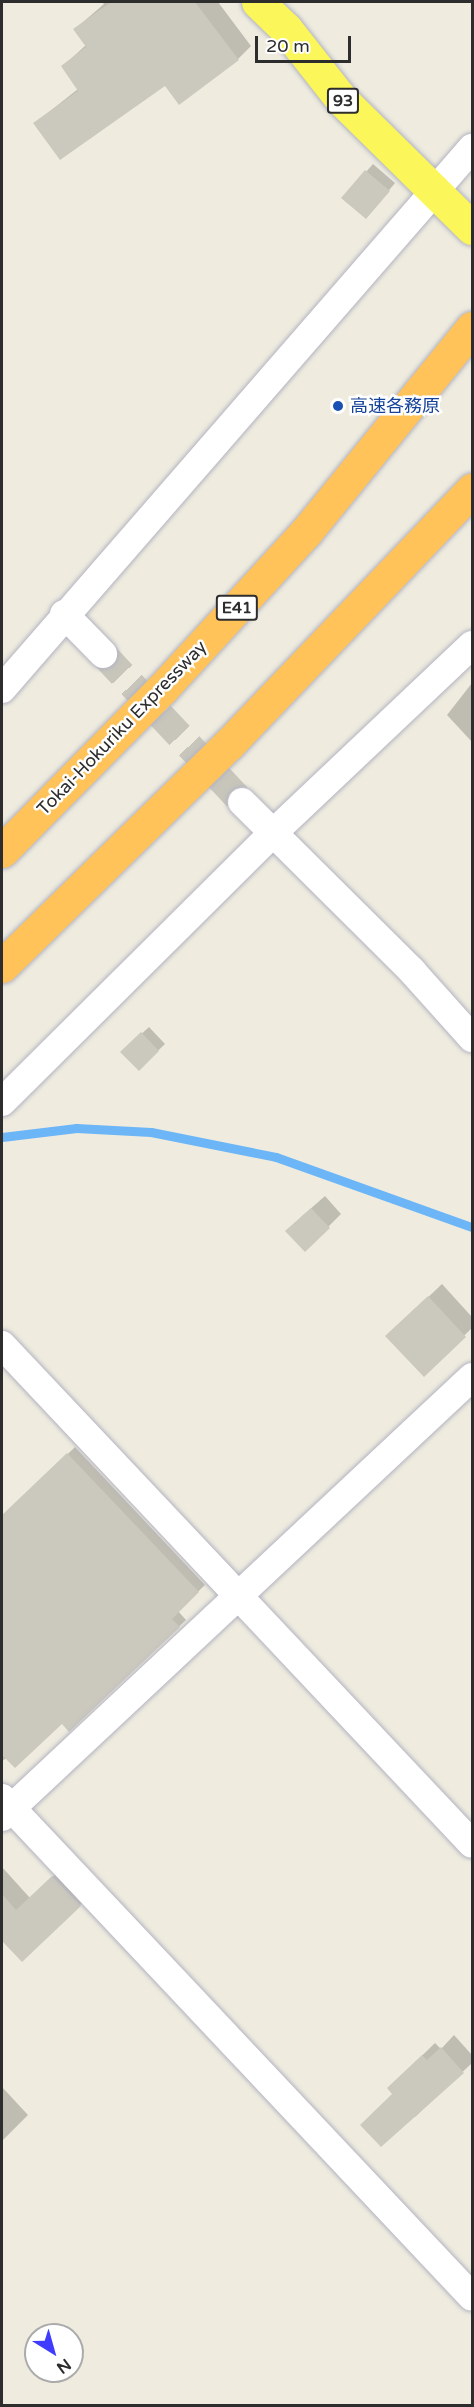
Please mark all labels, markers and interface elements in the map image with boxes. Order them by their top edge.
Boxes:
scale bar [258,24,354,62]
text: 20 m [266,35,310,57]
road number: 93 [326,88,360,114]
place label: 高速各務原 [350,395,440,417]
marker: 高速各務原 [331,399,345,413]
road number: E41 [214,595,260,621]
street label: Tokai-Hokuriku Expressway [33,636,211,820]
north arrow [24,2323,84,2383]
text: N [52,2354,75,2378]

